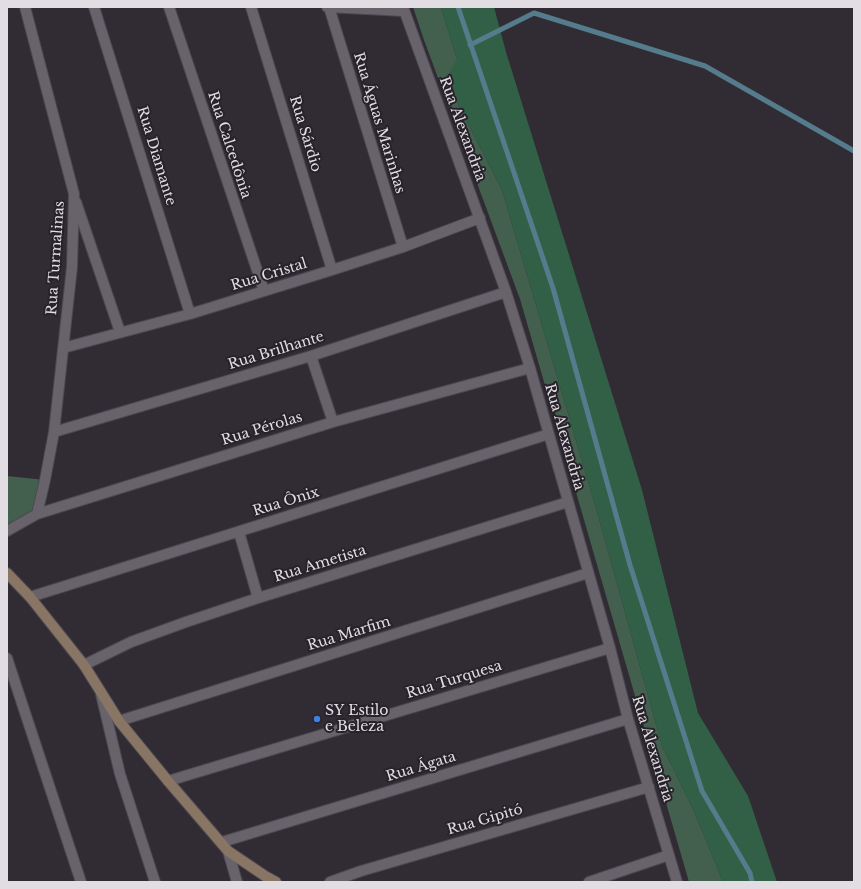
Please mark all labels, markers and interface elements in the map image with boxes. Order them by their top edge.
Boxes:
street label: Rua Águas Marinhas [350,50,408,196]
street label: Rua Alexandria [435,74,489,184]
street label: Rua Calcedônia [204,89,254,201]
street label: Rua Sárdio [285,94,325,174]
street label: Rua Diamante [133,104,179,208]
street label: Rua Turmalinas [44,200,68,316]
street label: Rua Cristal [229,255,309,295]
street label: Rua Brilhante [226,328,326,374]
street label: Rua Alexandria [541,382,587,492]
street label: Rua Pérolas [219,409,305,449]
street label: Rua Ônix [251,484,321,520]
street label: Rua Ametista [272,542,368,586]
street label: Rua Marfim [305,613,393,655]
street label: Rua Turquesa [404,657,504,703]
street label: Rua Alexandria [628,694,676,804]
place label: SY Estilo e Beleza [325,703,389,736]
marker: SY Estilo e Beleza [312,714,322,724]
street label: Rua Ágata [384,748,458,786]
street label: Rua Gipitó [445,801,525,839]

